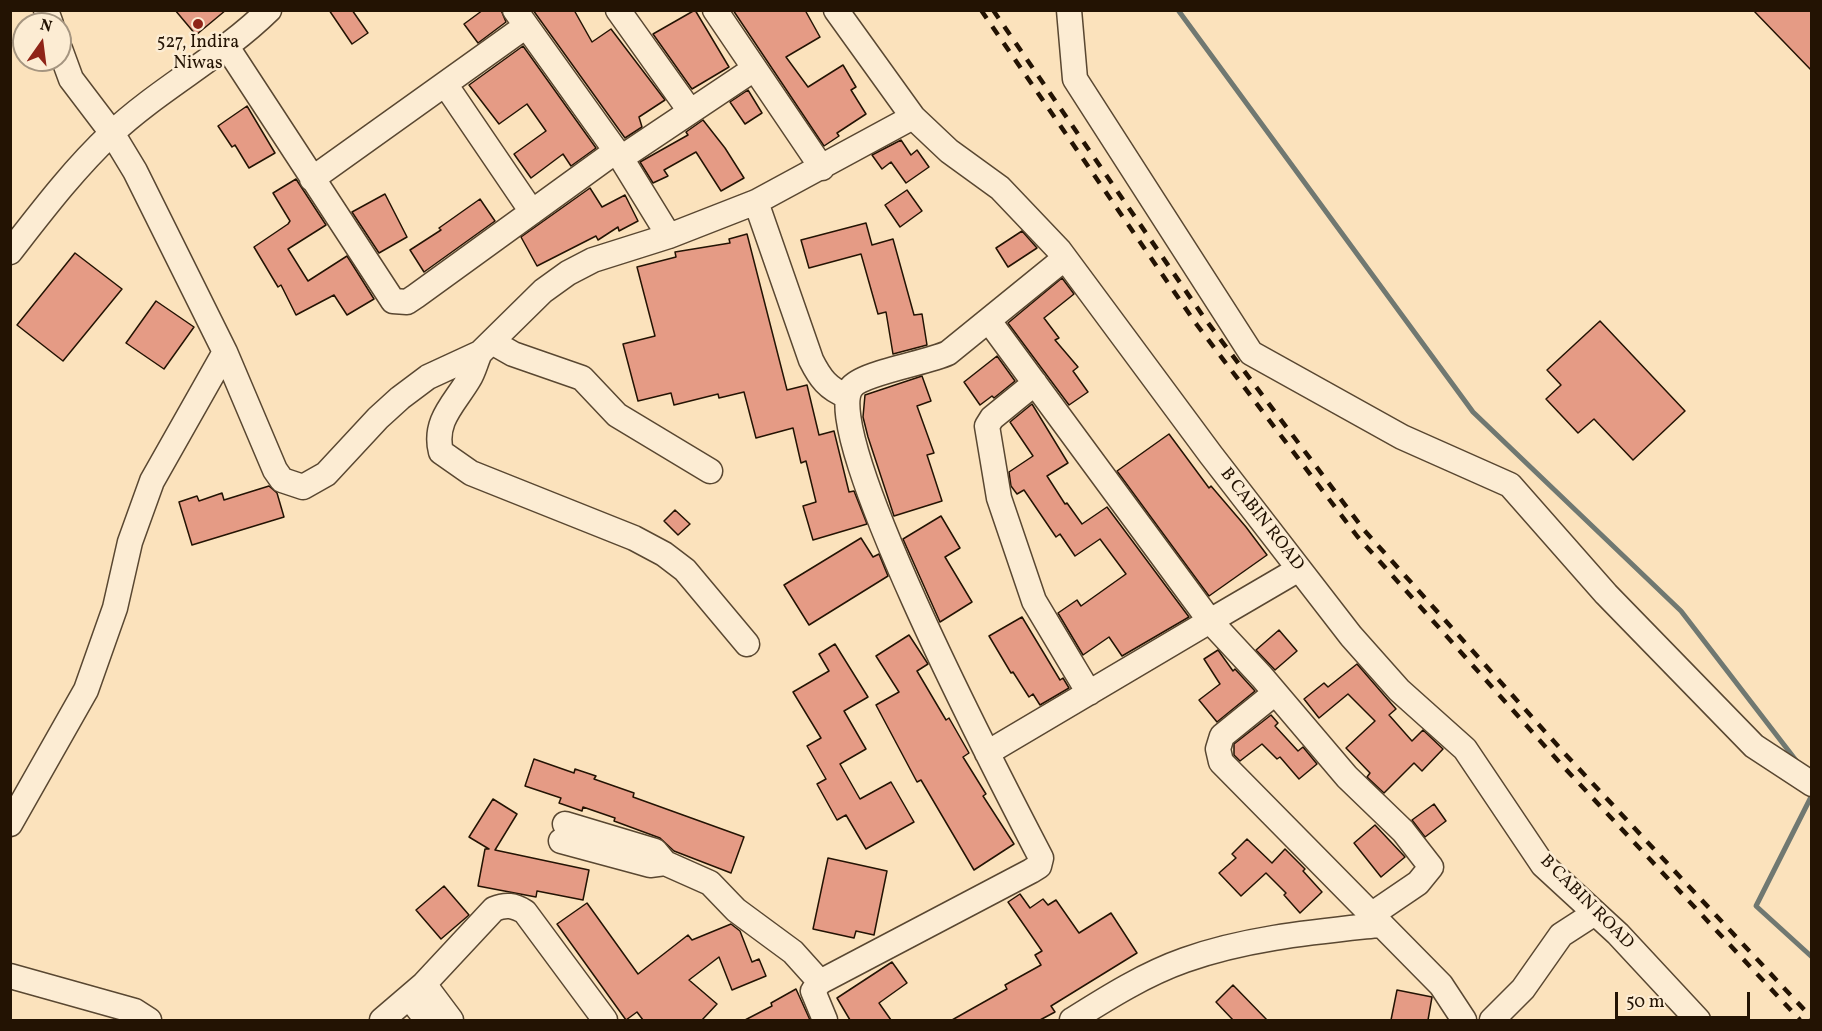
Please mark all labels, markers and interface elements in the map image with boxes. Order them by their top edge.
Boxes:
north arrow [12,12,72,72]
text: N [38,14,54,39]
marker: 527, Indira Niwas [191,17,205,31]
place label: 527, Indira Niwas [157,33,239,76]
street label: B CABIN ROAD [1214,464,1308,576]
street label: B CABIN ROAD [1534,851,1638,955]
scale bar [1618,980,1753,1018]
text: 50 m [1626,990,1665,1015]

